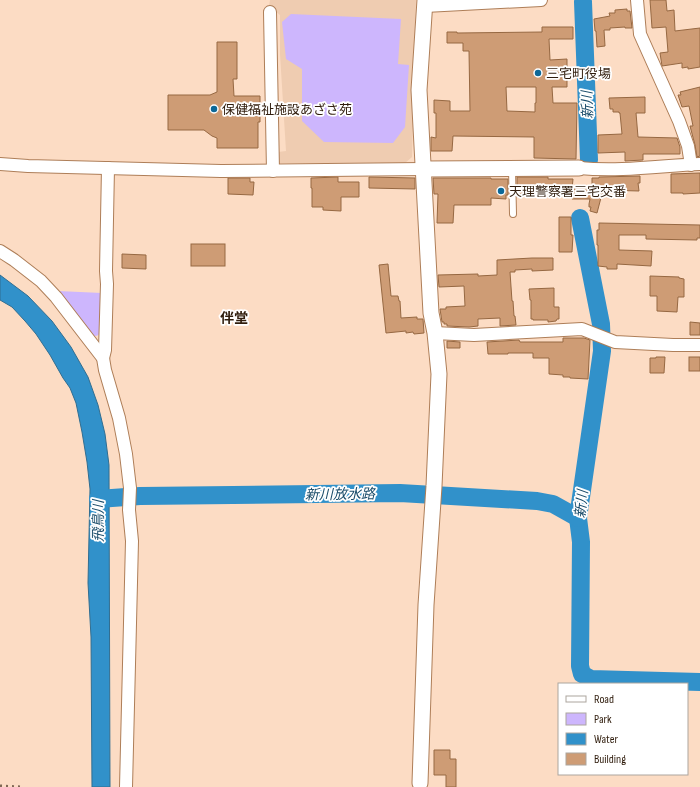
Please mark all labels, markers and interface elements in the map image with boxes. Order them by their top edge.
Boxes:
place label: 三宅町役場 [546,66,611,82]
marker: 三宅町役場 [533,68,543,78]
water label: 新川 [578,89,596,119]
place label: 保健福祉施設あざさ苑 [222,102,352,118]
marker: 保健福祉施設あざさ苑 [209,104,219,114]
place label: 天理警察署三宅交番 [509,184,626,200]
marker: 天理警察署三宅交番 [496,186,506,196]
district label: 伴堂 [220,310,248,327]
water label: 新川放水路 [305,485,376,504]
water label: 新川 [572,487,592,519]
water label: 飛鳥川 [90,498,107,542]
legend [558,683,688,775]
text: Road [594,692,614,707]
text: Park [594,712,612,727]
text: Water [594,732,618,747]
text: Building [594,752,626,767]

